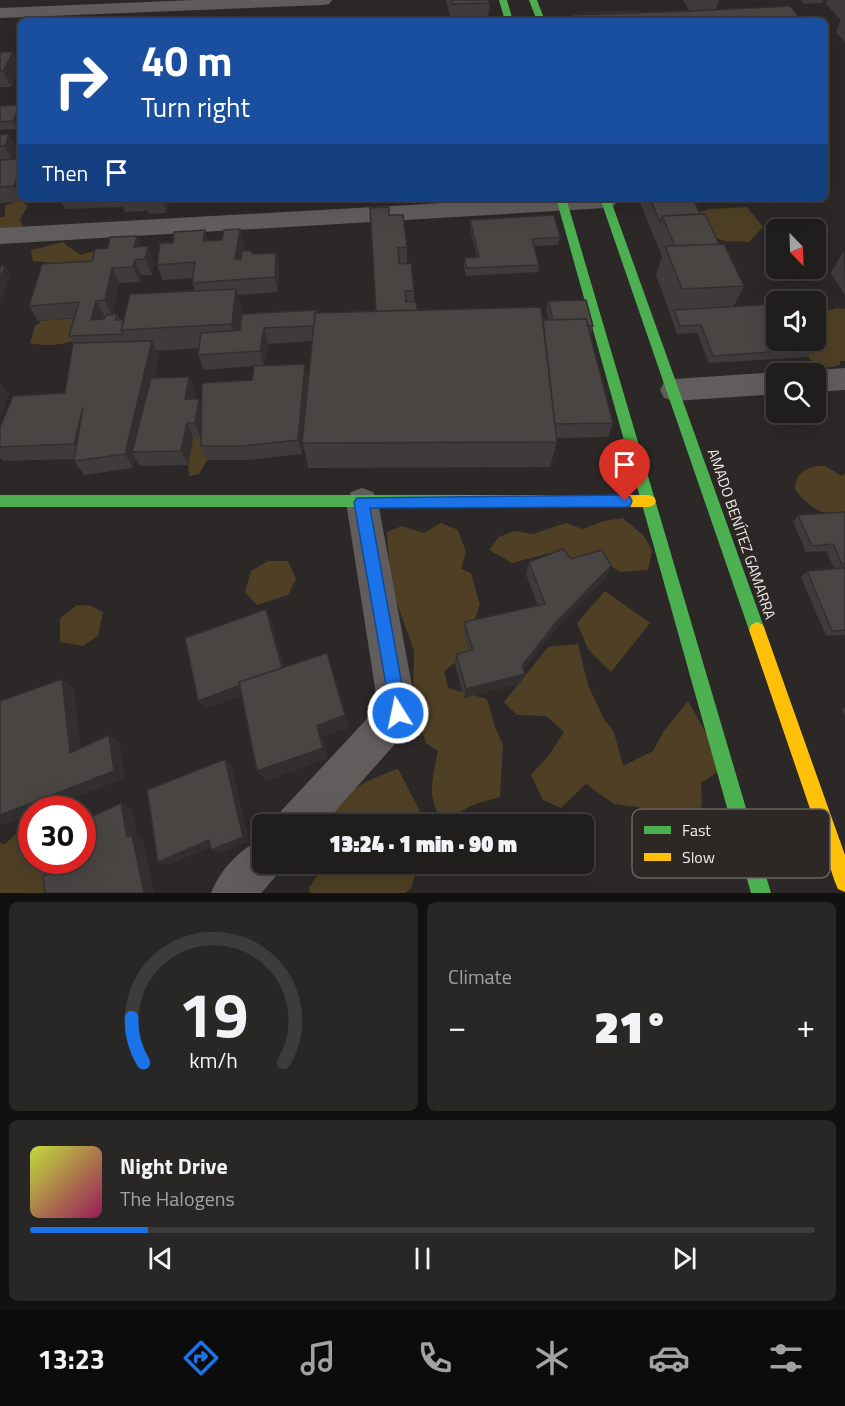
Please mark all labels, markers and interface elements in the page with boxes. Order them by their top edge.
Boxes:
text: 40 m [141,28,233,92]
icon: right [42,42,120,120]
text: Turn right [141,86,250,127]
text: Then [42,156,88,190]
icon: arrive [100,156,133,189]
north arrow [766,219,826,279]
map controls [766,219,826,423]
button: sound [766,291,826,351]
button: search [766,363,826,423]
pin [599,439,650,501]
street label: AMADO BENÍTEZ GAMARRA [702,445,782,623]
icon: arrive [608,448,641,481]
position arrow [366,681,430,745]
speed limit sign: 30 [18,796,96,874]
legend [632,809,830,878]
text: Fast [682,818,711,842]
text: 13:24 · 1 min · 90 m [329,827,517,861]
text: Slow [682,845,715,869]
text: Climate [448,961,512,992]
text: 19 [179,966,248,1061]
text: 21° [594,992,669,1060]
text: − [448,1001,466,1051]
text: + [797,1001,815,1051]
text: km/h [189,1045,238,1077]
text: Night Drive [120,1149,228,1183]
text: The Halogens [120,1183,235,1214]
icon: previous [144,1242,177,1275]
icon: pause [406,1242,439,1275]
icon: next [668,1242,701,1275]
icon: directions [180,1337,222,1379]
icon: music [297,1337,339,1379]
icon: phone [414,1337,456,1379]
icon: climate [531,1337,573,1379]
icon: car [648,1337,690,1379]
icon: filters [765,1337,807,1379]
text: 13:23 [38,1338,105,1379]

